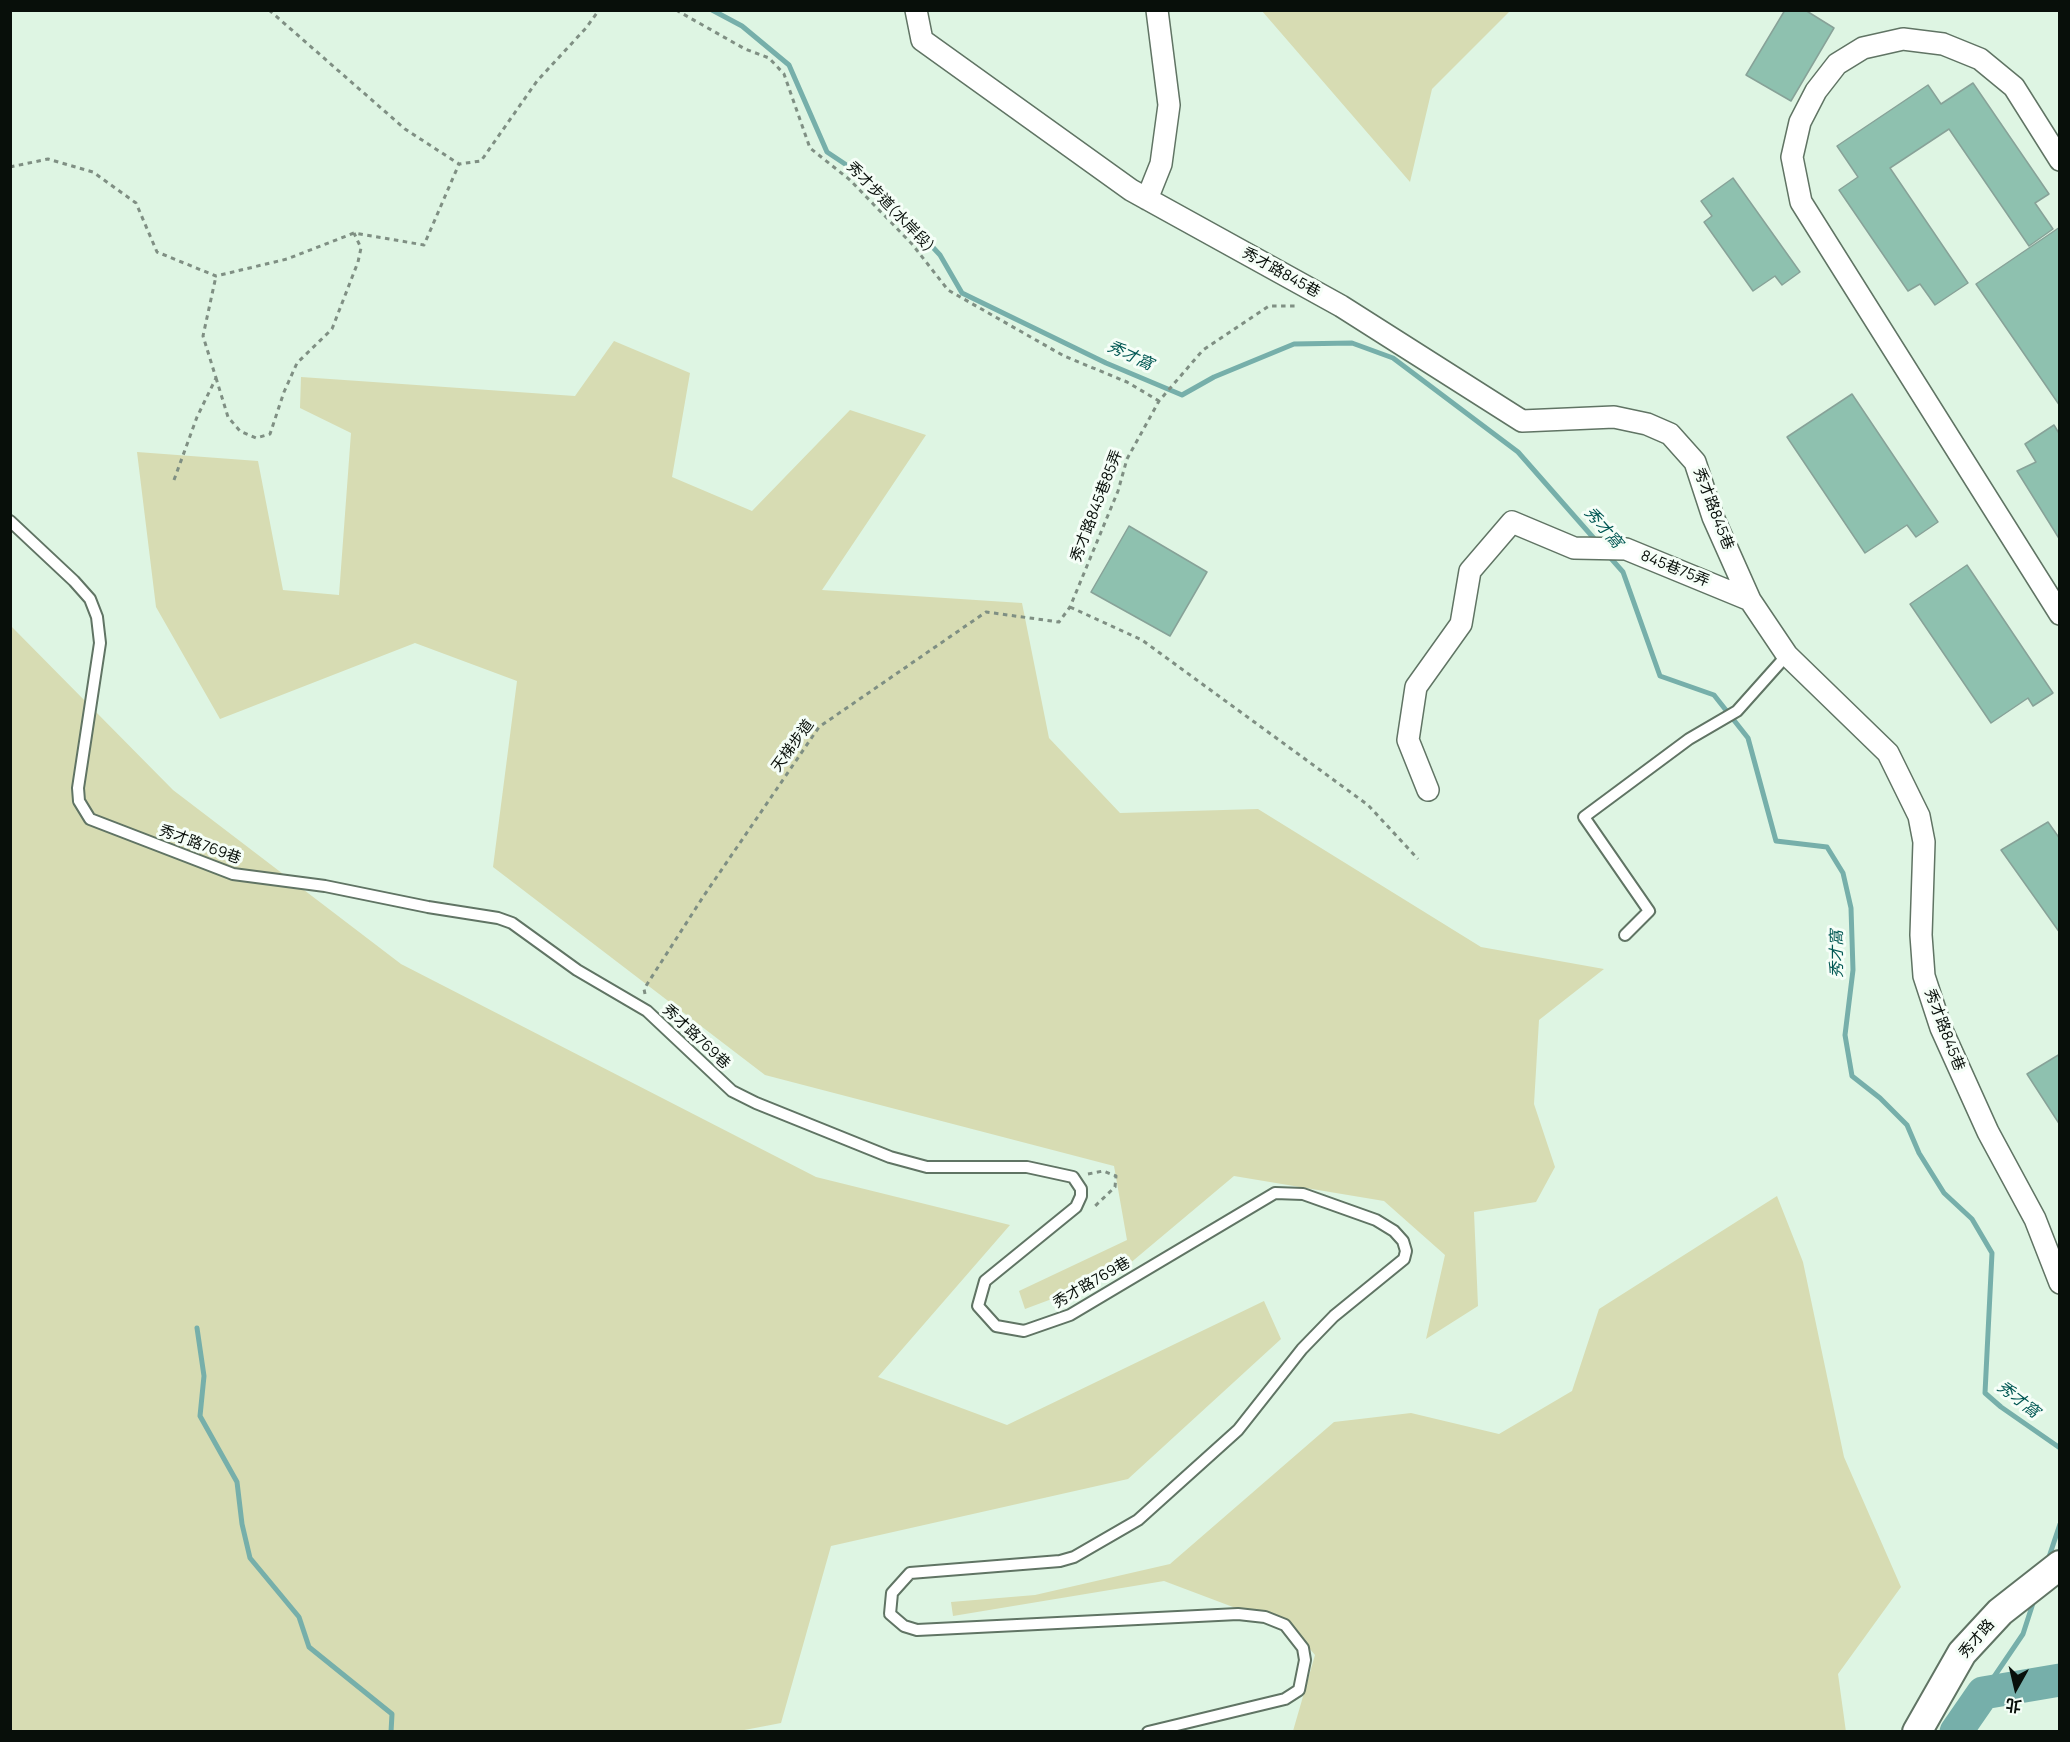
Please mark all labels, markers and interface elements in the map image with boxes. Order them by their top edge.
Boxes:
street label: 秀才步道(水岸段) [843,158,937,256]
street label: 秀才路845巷 [1239,244,1323,302]
water label: 秀才窩 [1104,337,1156,375]
street label: 秀才路845巷85弄 [1067,447,1127,565]
street label: 秀才路845巷 [1689,466,1737,552]
water label: 秀才窩 [1580,504,1626,552]
street label: 845巷75弄 [1638,547,1712,591]
street label: 天梯步道 [768,716,818,776]
street label: 秀才路769巷 [157,822,243,868]
water label: 秀才窩 [1828,930,1848,978]
street label: 秀才路845巷 [1920,987,1968,1073]
street label: 秀才路769巷 [658,1001,734,1073]
street label: 秀才路769巷 [1050,1254,1134,1312]
water label: 秀才窩 [1993,1378,2043,1422]
street label: 秀才路 [1955,1616,1999,1662]
north arrow [1986,1658,2046,1718]
text: 北 [2004,1694,2023,1718]

